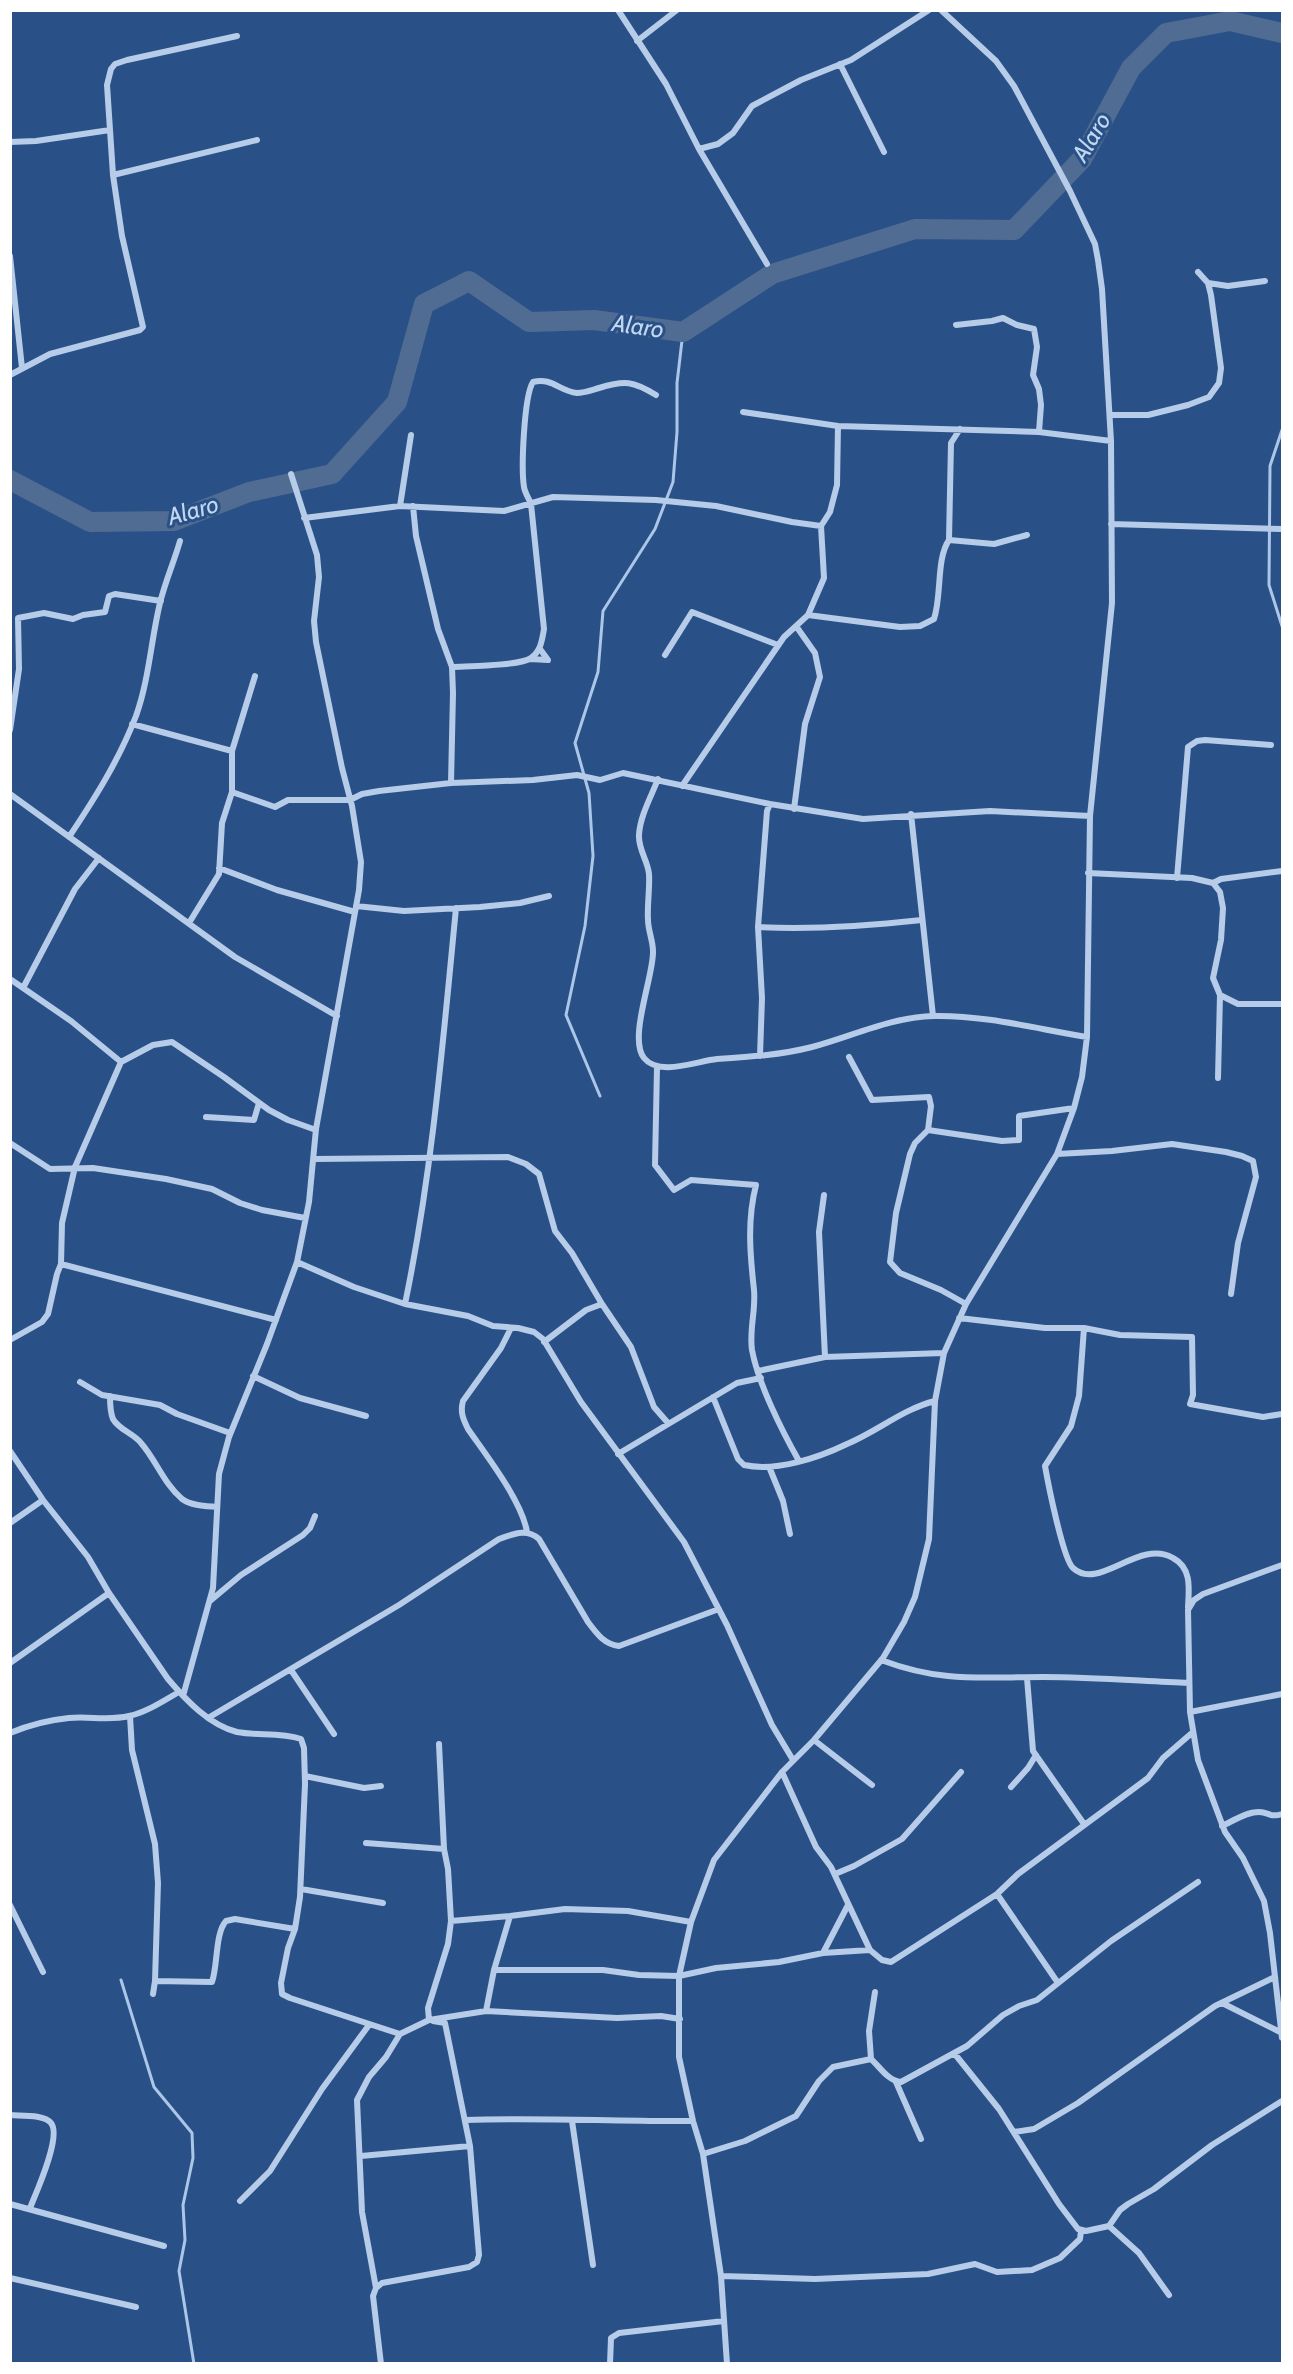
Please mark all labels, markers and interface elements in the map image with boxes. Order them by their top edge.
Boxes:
water label: Alaro [1065,107,1117,167]
water label: Alaro [609,308,666,344]
water label: Alaro [163,489,222,531]

